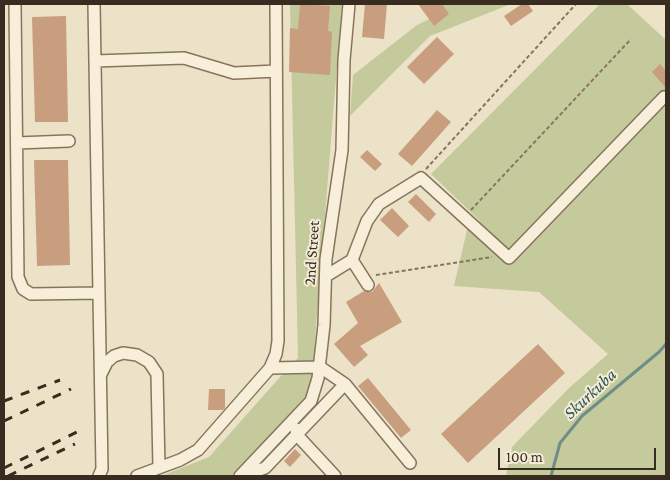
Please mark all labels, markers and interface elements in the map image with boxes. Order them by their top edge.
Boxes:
street label: 2nd Street [300,220,324,286]
water label: Skurkuba [559,364,621,424]
scale bar [500,438,658,470]
text: 100 m [506,449,543,465]

